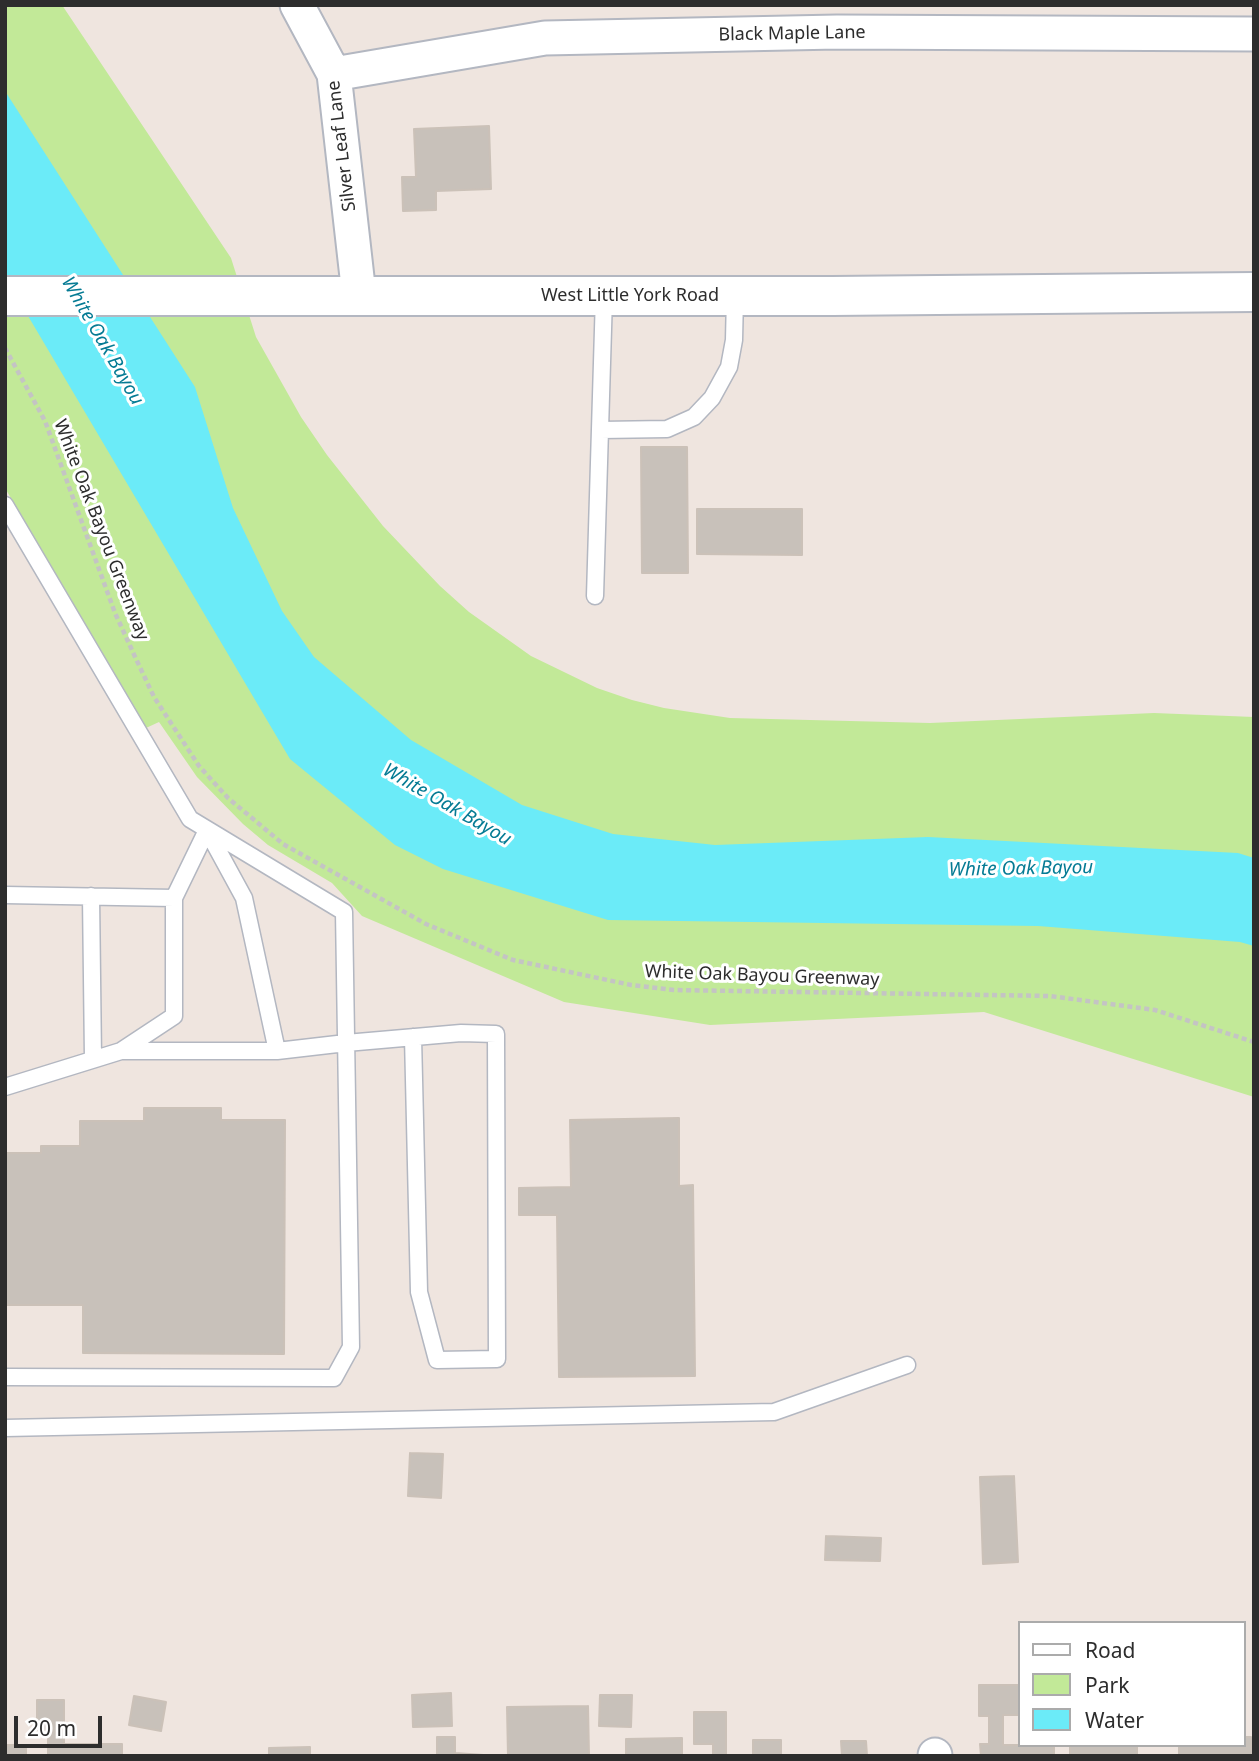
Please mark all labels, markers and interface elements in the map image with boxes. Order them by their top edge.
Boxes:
street label: Black Maple Lane [718,22,866,46]
street label: Silver Leaf Lane [323,79,361,213]
water label: White Oak Bayou [56,273,148,409]
street label: West Little York Road [541,285,719,307]
street label: White Oak Bayou Greenway [49,416,153,644]
water label: White Oak Bayou [379,759,515,851]
water label: White Oak Bayou [949,856,1093,882]
street label: White Oak Bayou Greenway [644,961,880,991]
legend [1018,1621,1245,1747]
text: Road [1085,1636,1135,1664]
text: Park [1085,1671,1129,1699]
scale bar [18,1702,105,1746]
text: Water [1085,1706,1144,1734]
text: 20 m [27,1714,76,1742]

